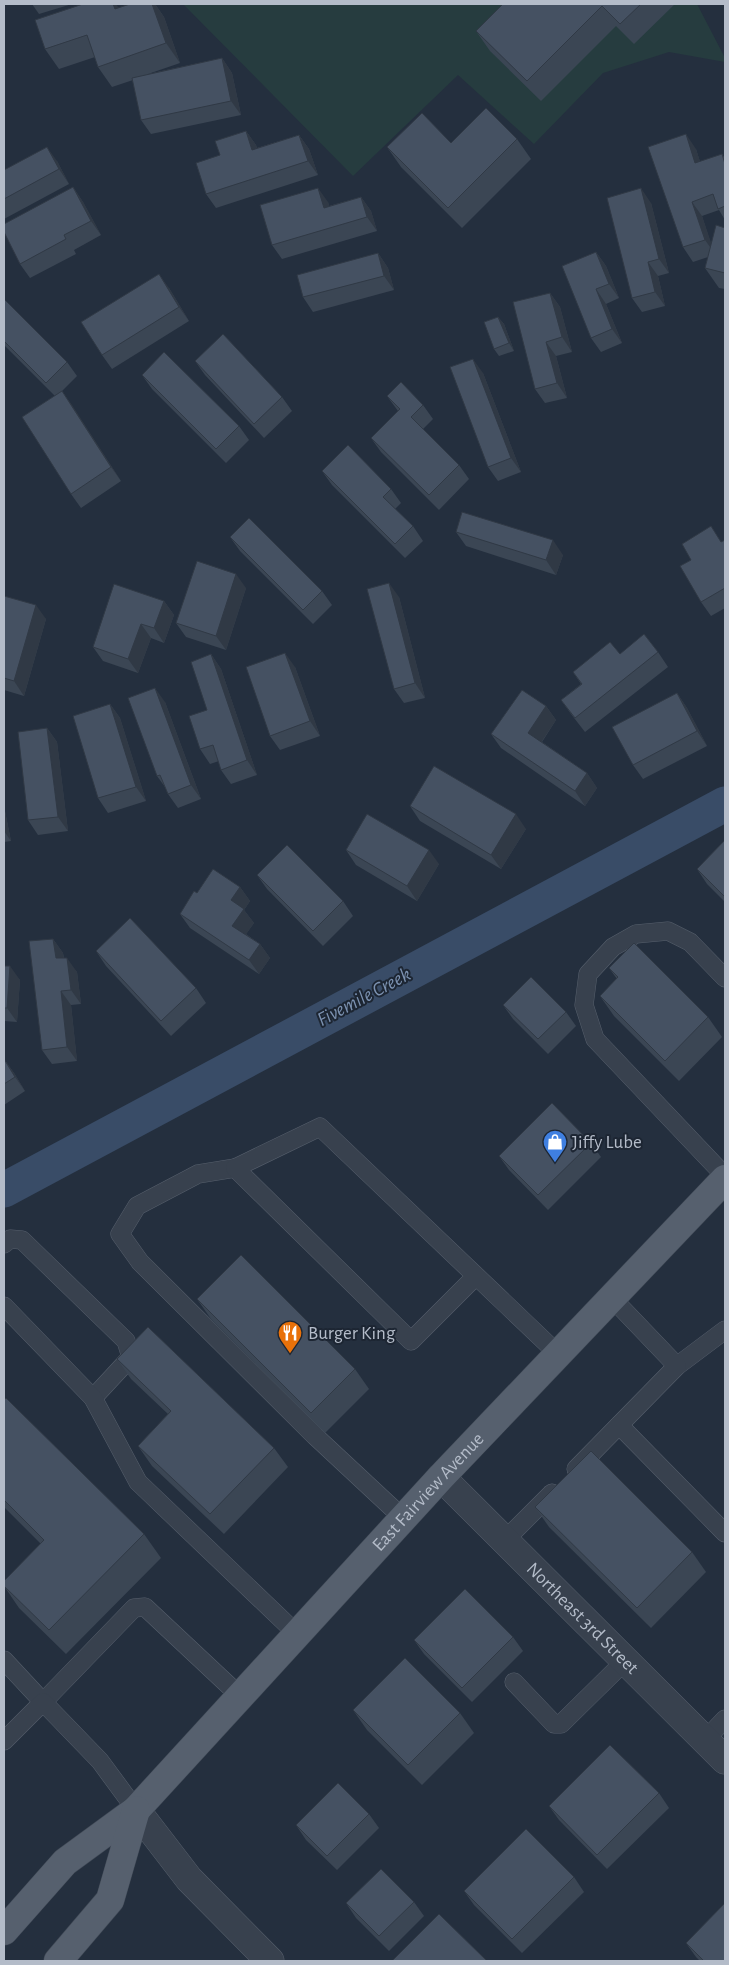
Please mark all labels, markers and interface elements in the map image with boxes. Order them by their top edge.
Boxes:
water label: Fivemile Creek [314,964,414,1030]
shop icon: Jiffy Lube [542,1129,568,1163]
place label: Jiffy Lube [572,1133,642,1152]
restaurant icon: Burger King [277,1320,303,1354]
place label: Burger King [308,1324,396,1343]
street label: East Fairview Avenue [369,1429,487,1555]
street label: Northeast 3rd Street [523,1559,642,1678]

